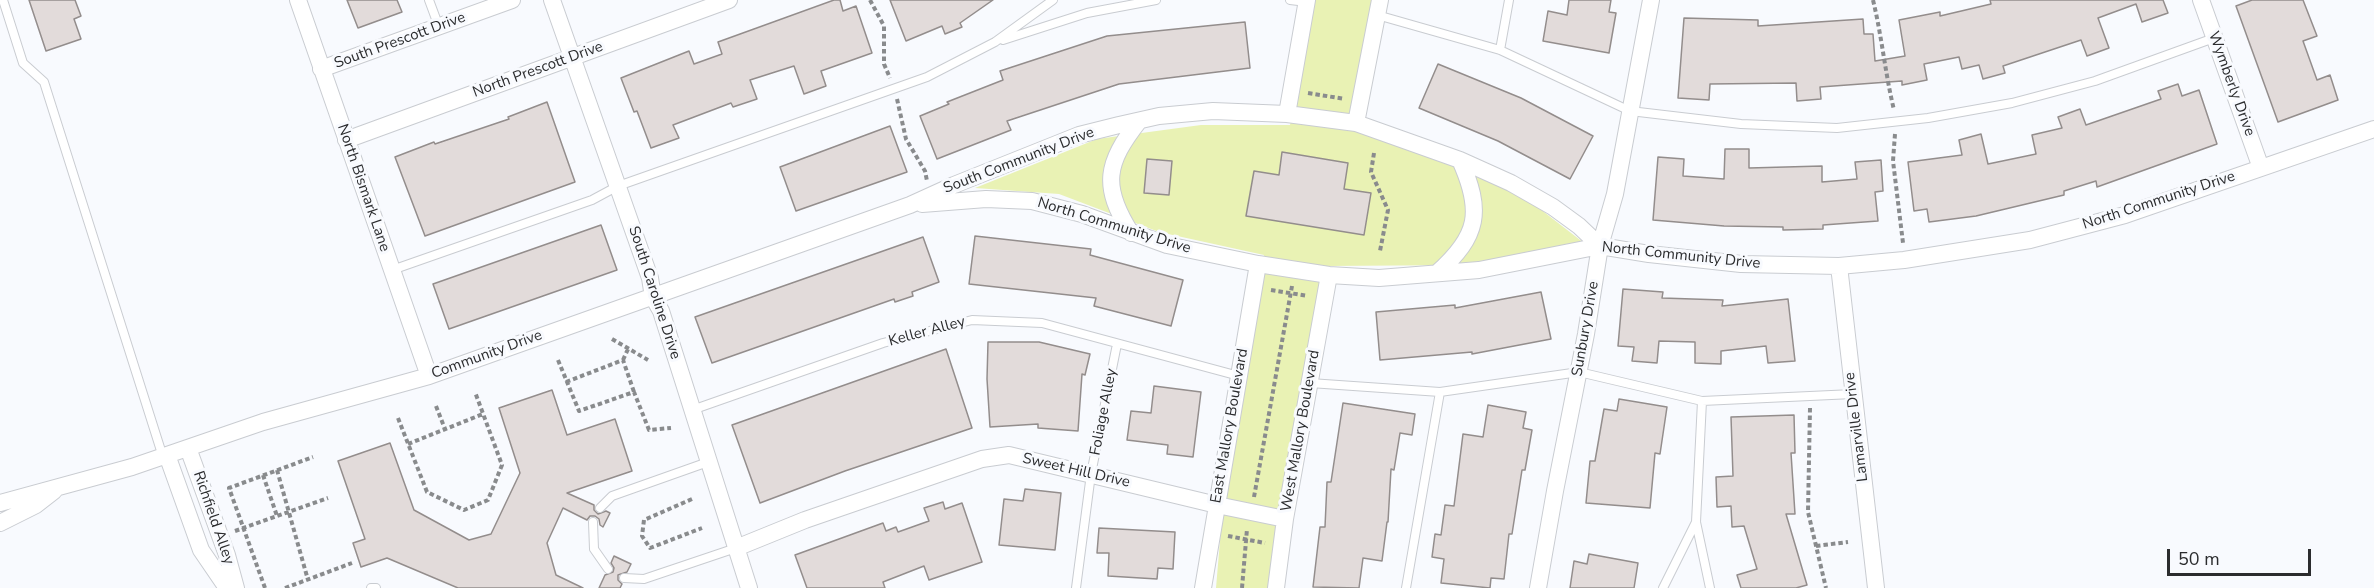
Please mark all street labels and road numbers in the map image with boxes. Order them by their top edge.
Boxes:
street label: South Prescott Drive [332,9,468,73]
street label: Wymberly Drive [2204,29,2258,139]
street label: North Prescott Drive [470,38,606,102]
street label: North Bismark Lane [333,122,393,254]
street label: South Community Drive [941,124,1097,198]
street label: North Community Drive [2080,168,2238,234]
street label: North Community Drive [1035,194,1193,258]
street label: South Caroline Drive [624,224,684,362]
street label: North Community Drive [1601,239,1761,273]
street label: Sunbury Drive [1569,280,1603,378]
street label: Keller Alley [887,313,967,351]
street label: Community Drive [429,327,545,383]
street label: East Mallory Boulevard [1208,347,1252,505]
street label: West Mallory Boulevard [1278,349,1324,513]
street label: Foliage Alley [1087,367,1121,457]
street label: Lamarville Drive [1841,371,1873,483]
street label: Sweet Hill Drive [1020,450,1132,492]
street label: Richfield Alley [189,469,237,567]

